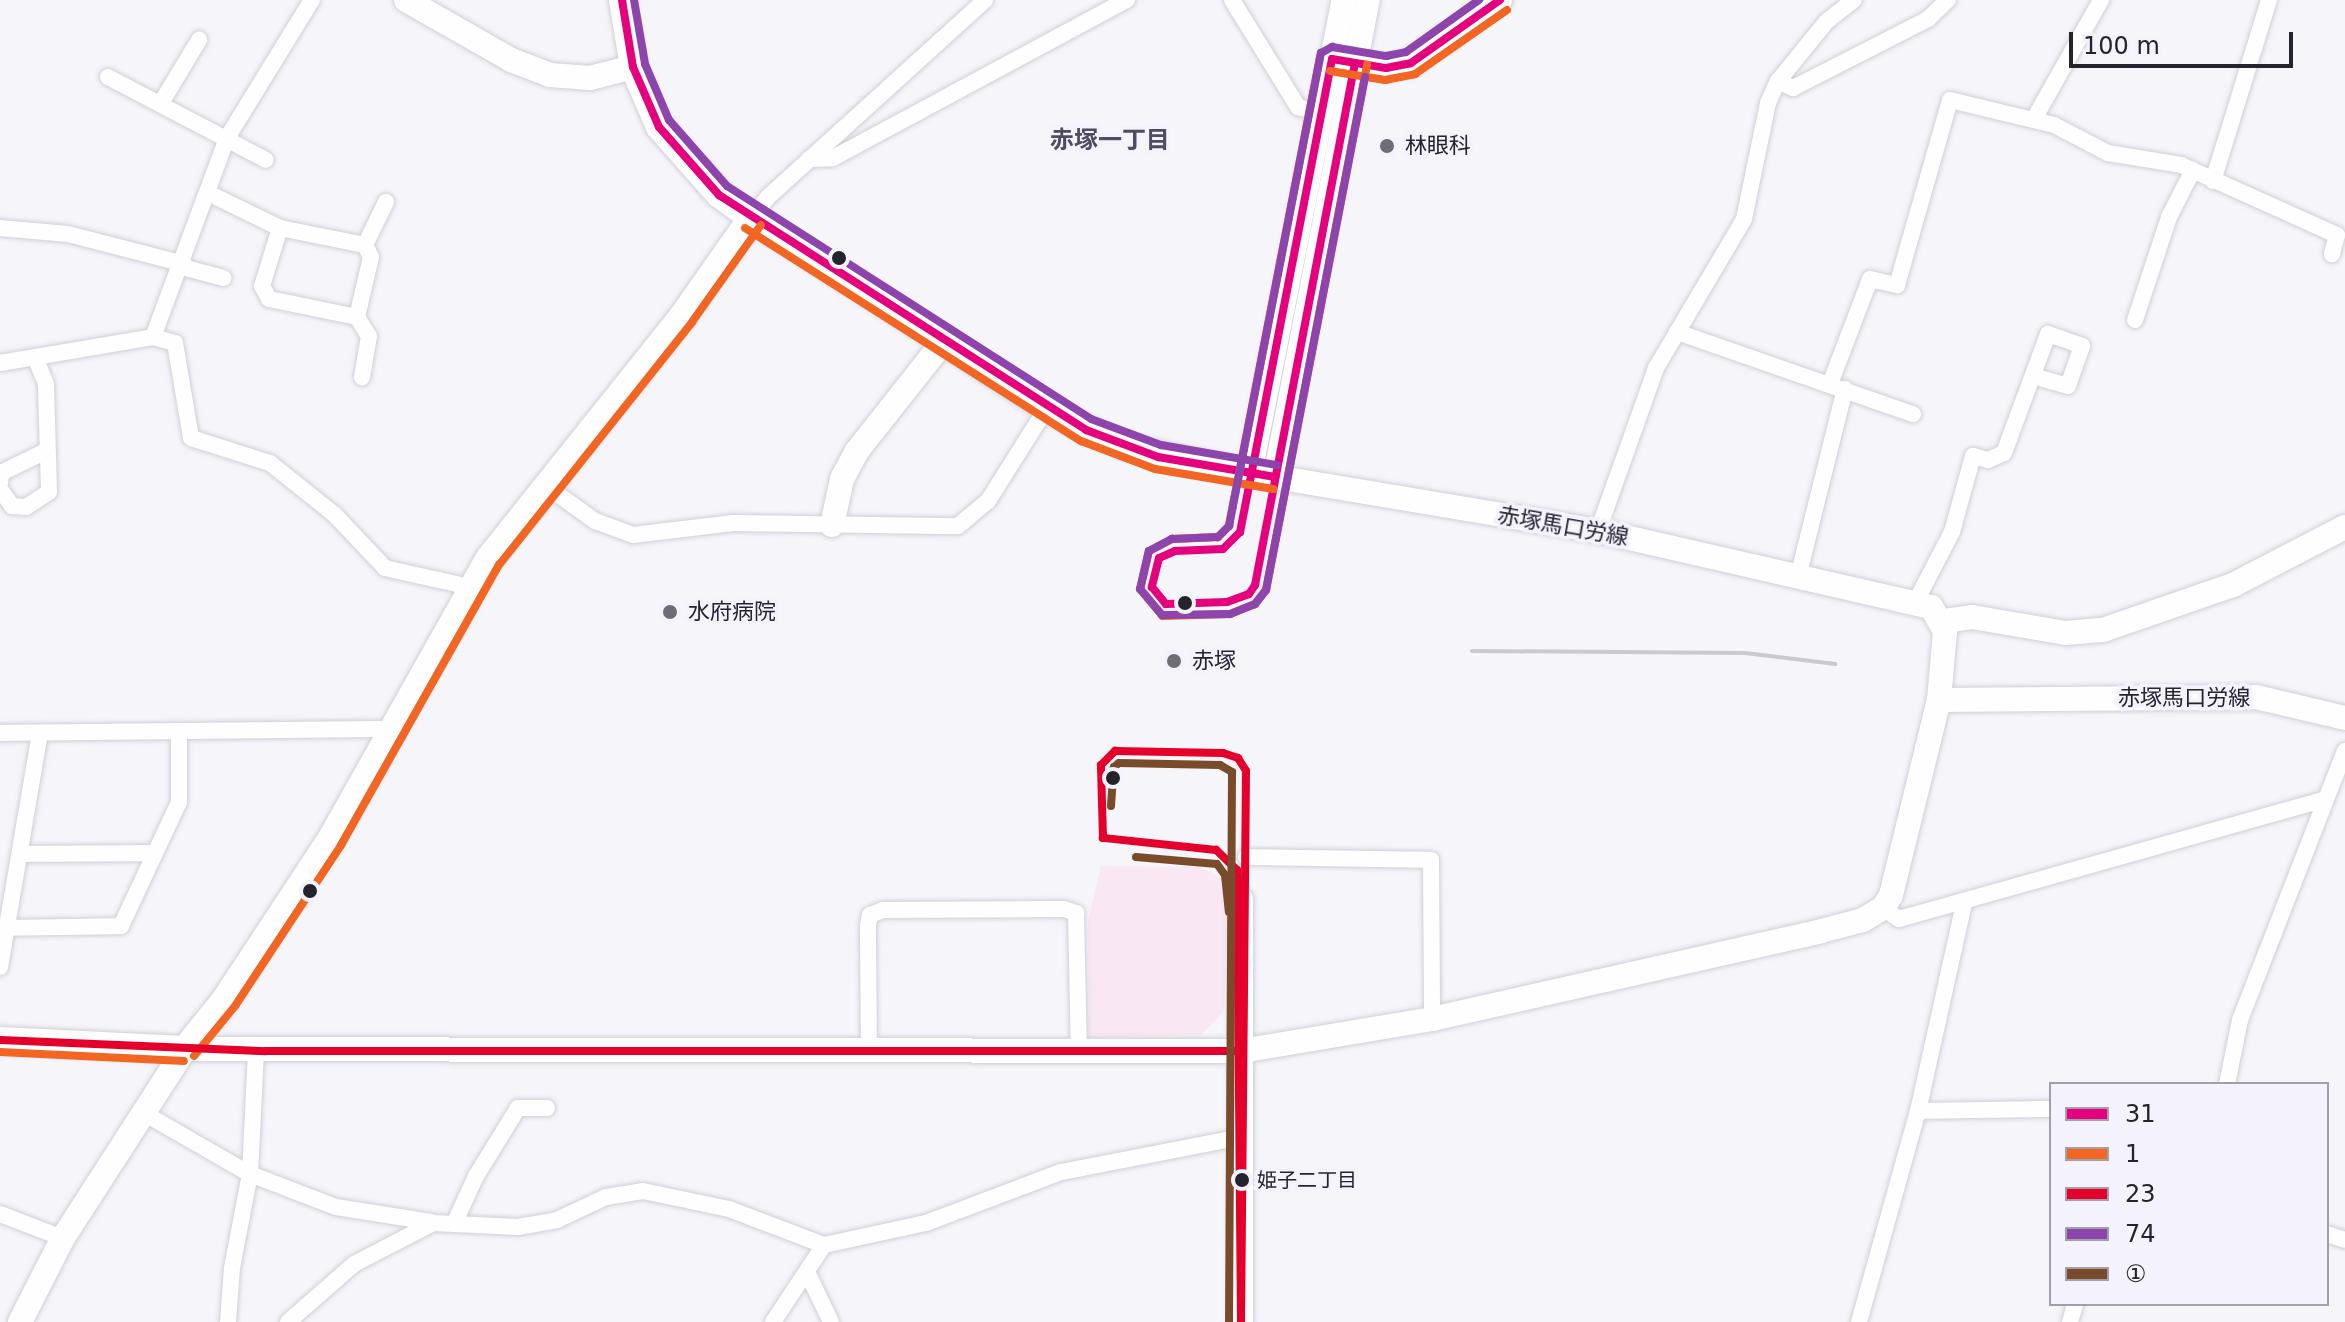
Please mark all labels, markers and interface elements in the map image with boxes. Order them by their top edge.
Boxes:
scale bar [2073,16,2297,66]
text: 100 m [2083,32,2160,60]
district label: 赤塚一丁目 [1050,127,1170,155]
place label: 林眼科 [1405,133,1471,159]
marker: 林眼科 [1376,135,1398,157]
unlabelled marker [831,250,847,266]
street label: 赤塚馬口労線 [1496,502,1630,550]
unlabelled marker [1177,595,1193,611]
place label: 水府病院 [688,599,776,625]
marker: 水府病院 [659,601,681,623]
place label: 赤塚 [1192,648,1236,674]
marker: 赤塚 [1163,650,1185,672]
street label: 赤塚馬口労線 [2118,685,2250,711]
unlabelled marker [1105,770,1121,786]
unlabelled marker [302,883,318,899]
legend [2049,1082,2329,1306]
text: 31 [2125,1100,2156,1128]
text: 1 [2125,1140,2140,1168]
place label: 姫子二丁目 [1257,1168,1357,1192]
marker: 姫子二丁目 [1234,1172,1250,1188]
text: 23 [2125,1180,2156,1208]
text: 74 [2125,1220,2156,1248]
text: ① [2125,1260,2147,1288]

